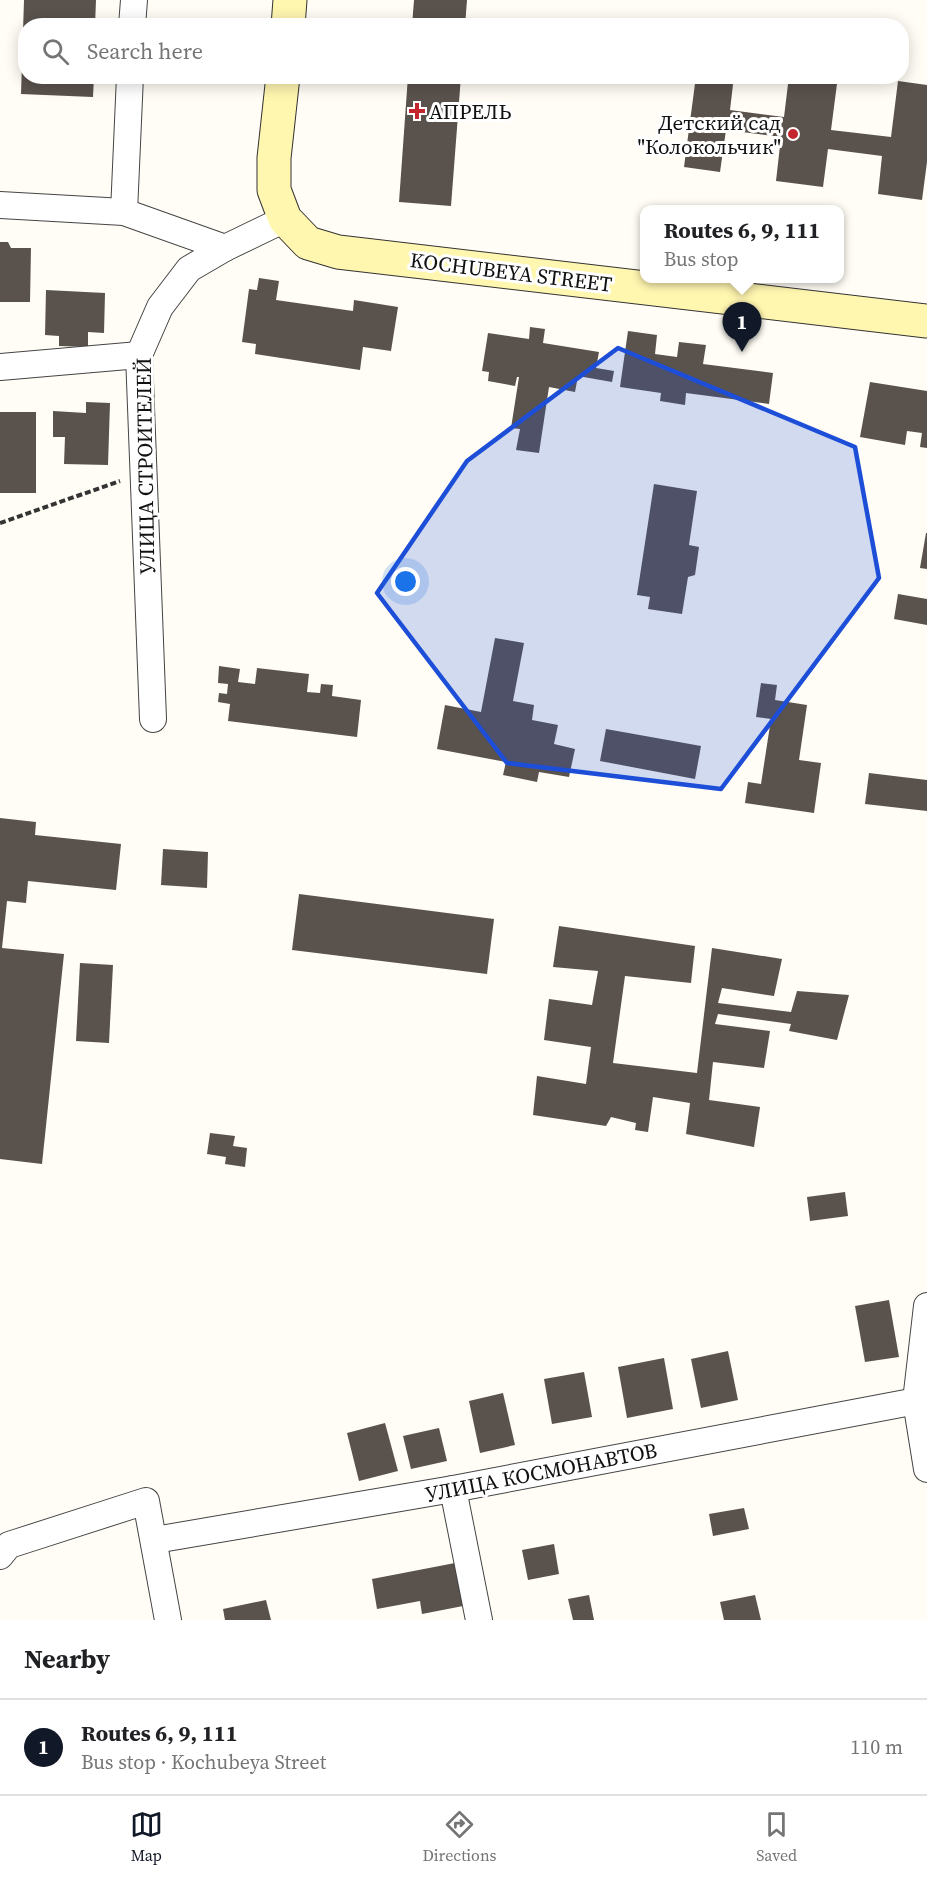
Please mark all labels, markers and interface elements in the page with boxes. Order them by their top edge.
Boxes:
search box [18,18,909,84]
icon: search [39,35,72,68]
text: Search here [87,36,203,66]
place label: АПРЕЛЬ [429,97,511,126]
marker: АПРЕЛЬ [410,104,424,118]
place label: Детский сад "Колокольчик" [637,108,781,161]
marker: Детский сад "Колокольчик" [786,127,800,141]
popup [640,205,844,283]
text: Routes 6, 9, 111 [664,215,820,245]
street label: KOCHUBEYA STREET [408,245,614,299]
text: Bus stop [664,245,739,273]
pin: 1 [722,302,762,352]
street label: УЛИЦА СТРОИТЕЛЕЙ [129,357,161,575]
your location [391,567,420,596]
street label: УЛИЦА КОСМОНАВТОВ [422,1435,660,1509]
text: Nearby [24,1641,110,1677]
text: Routes 6, 9, 111 [81,1718,238,1748]
text: 1 [38,1733,49,1761]
text: 110 m [850,1733,903,1761]
text: Bus stop · Kochubeya Street [81,1748,326,1776]
tab: Map [130,1808,163,1866]
tab: Directions [422,1808,497,1866]
tab: Saved [756,1808,797,1866]

